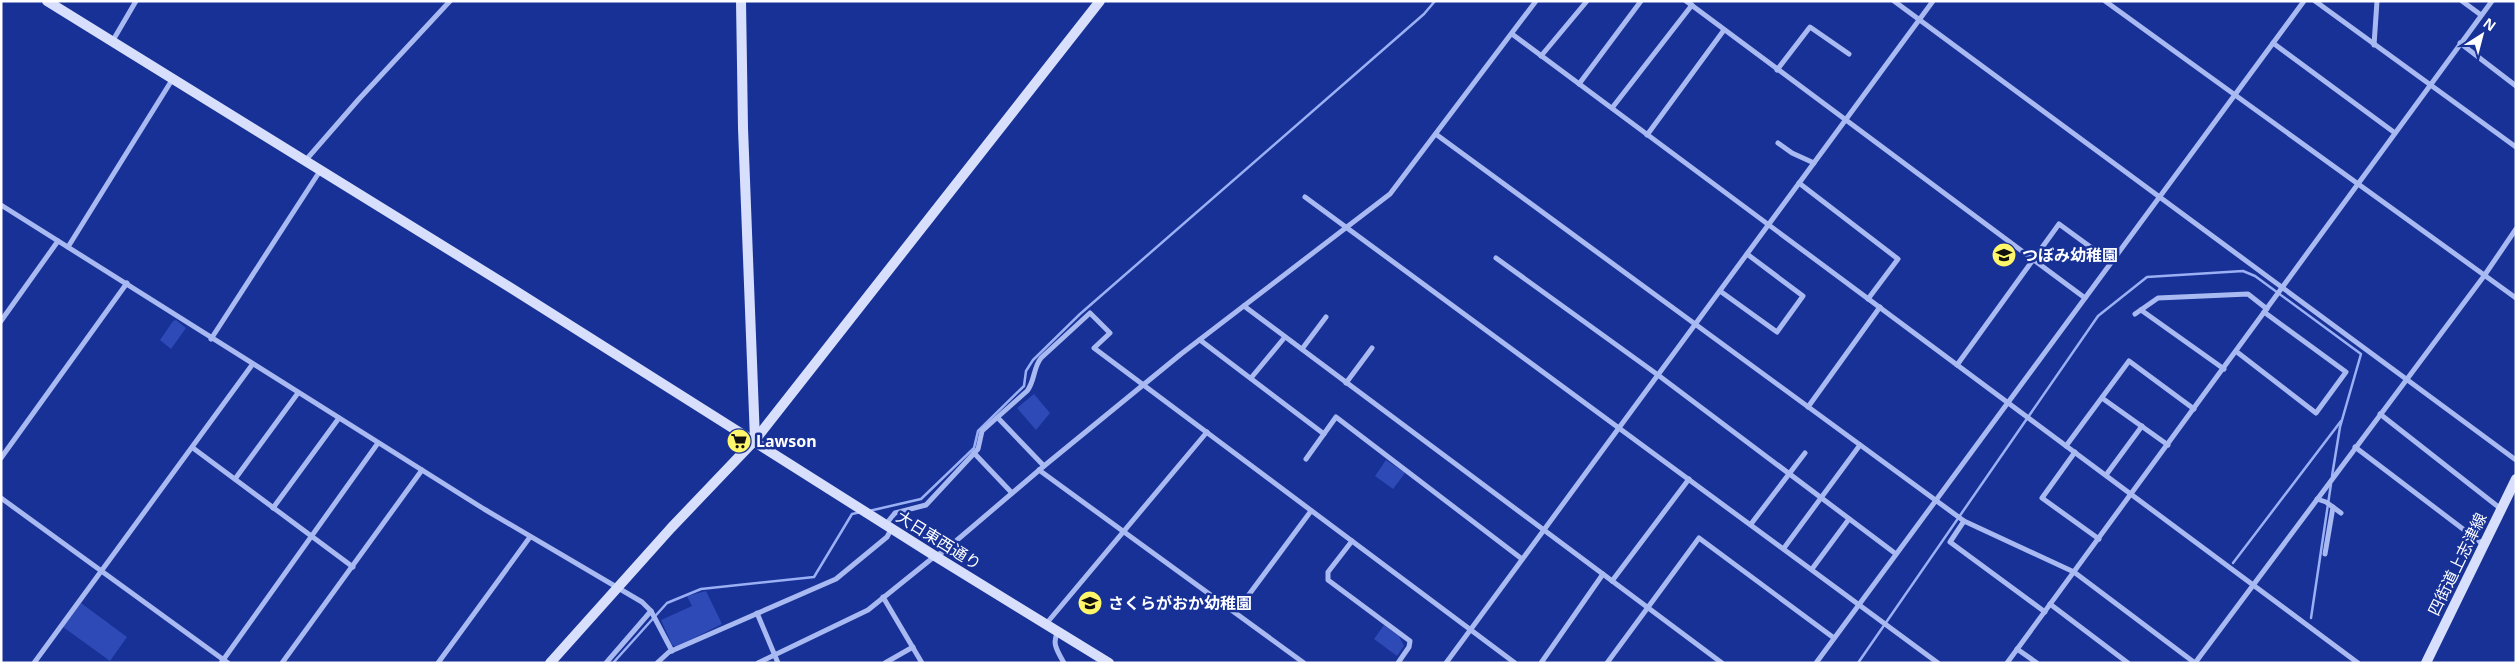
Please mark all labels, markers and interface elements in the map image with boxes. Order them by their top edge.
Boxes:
north arrow [2457,10,2507,60]
text: N [2480,13,2500,35]
school or university icon: つぼみ幼稚園 [1991,242,2017,268]
place label: つぼみ幼稚園 [2022,244,2118,266]
supermarket icon: Lawson [726,428,752,454]
place label: Lawson [756,430,817,452]
street label: 大日東西通り [892,505,986,575]
street label: 四街道上志津線 [2423,509,2491,619]
school or university icon: さくらがおか幼稚園 [1077,590,1103,616]
place label: さくらがおか幼稚園 [1108,592,1252,614]

